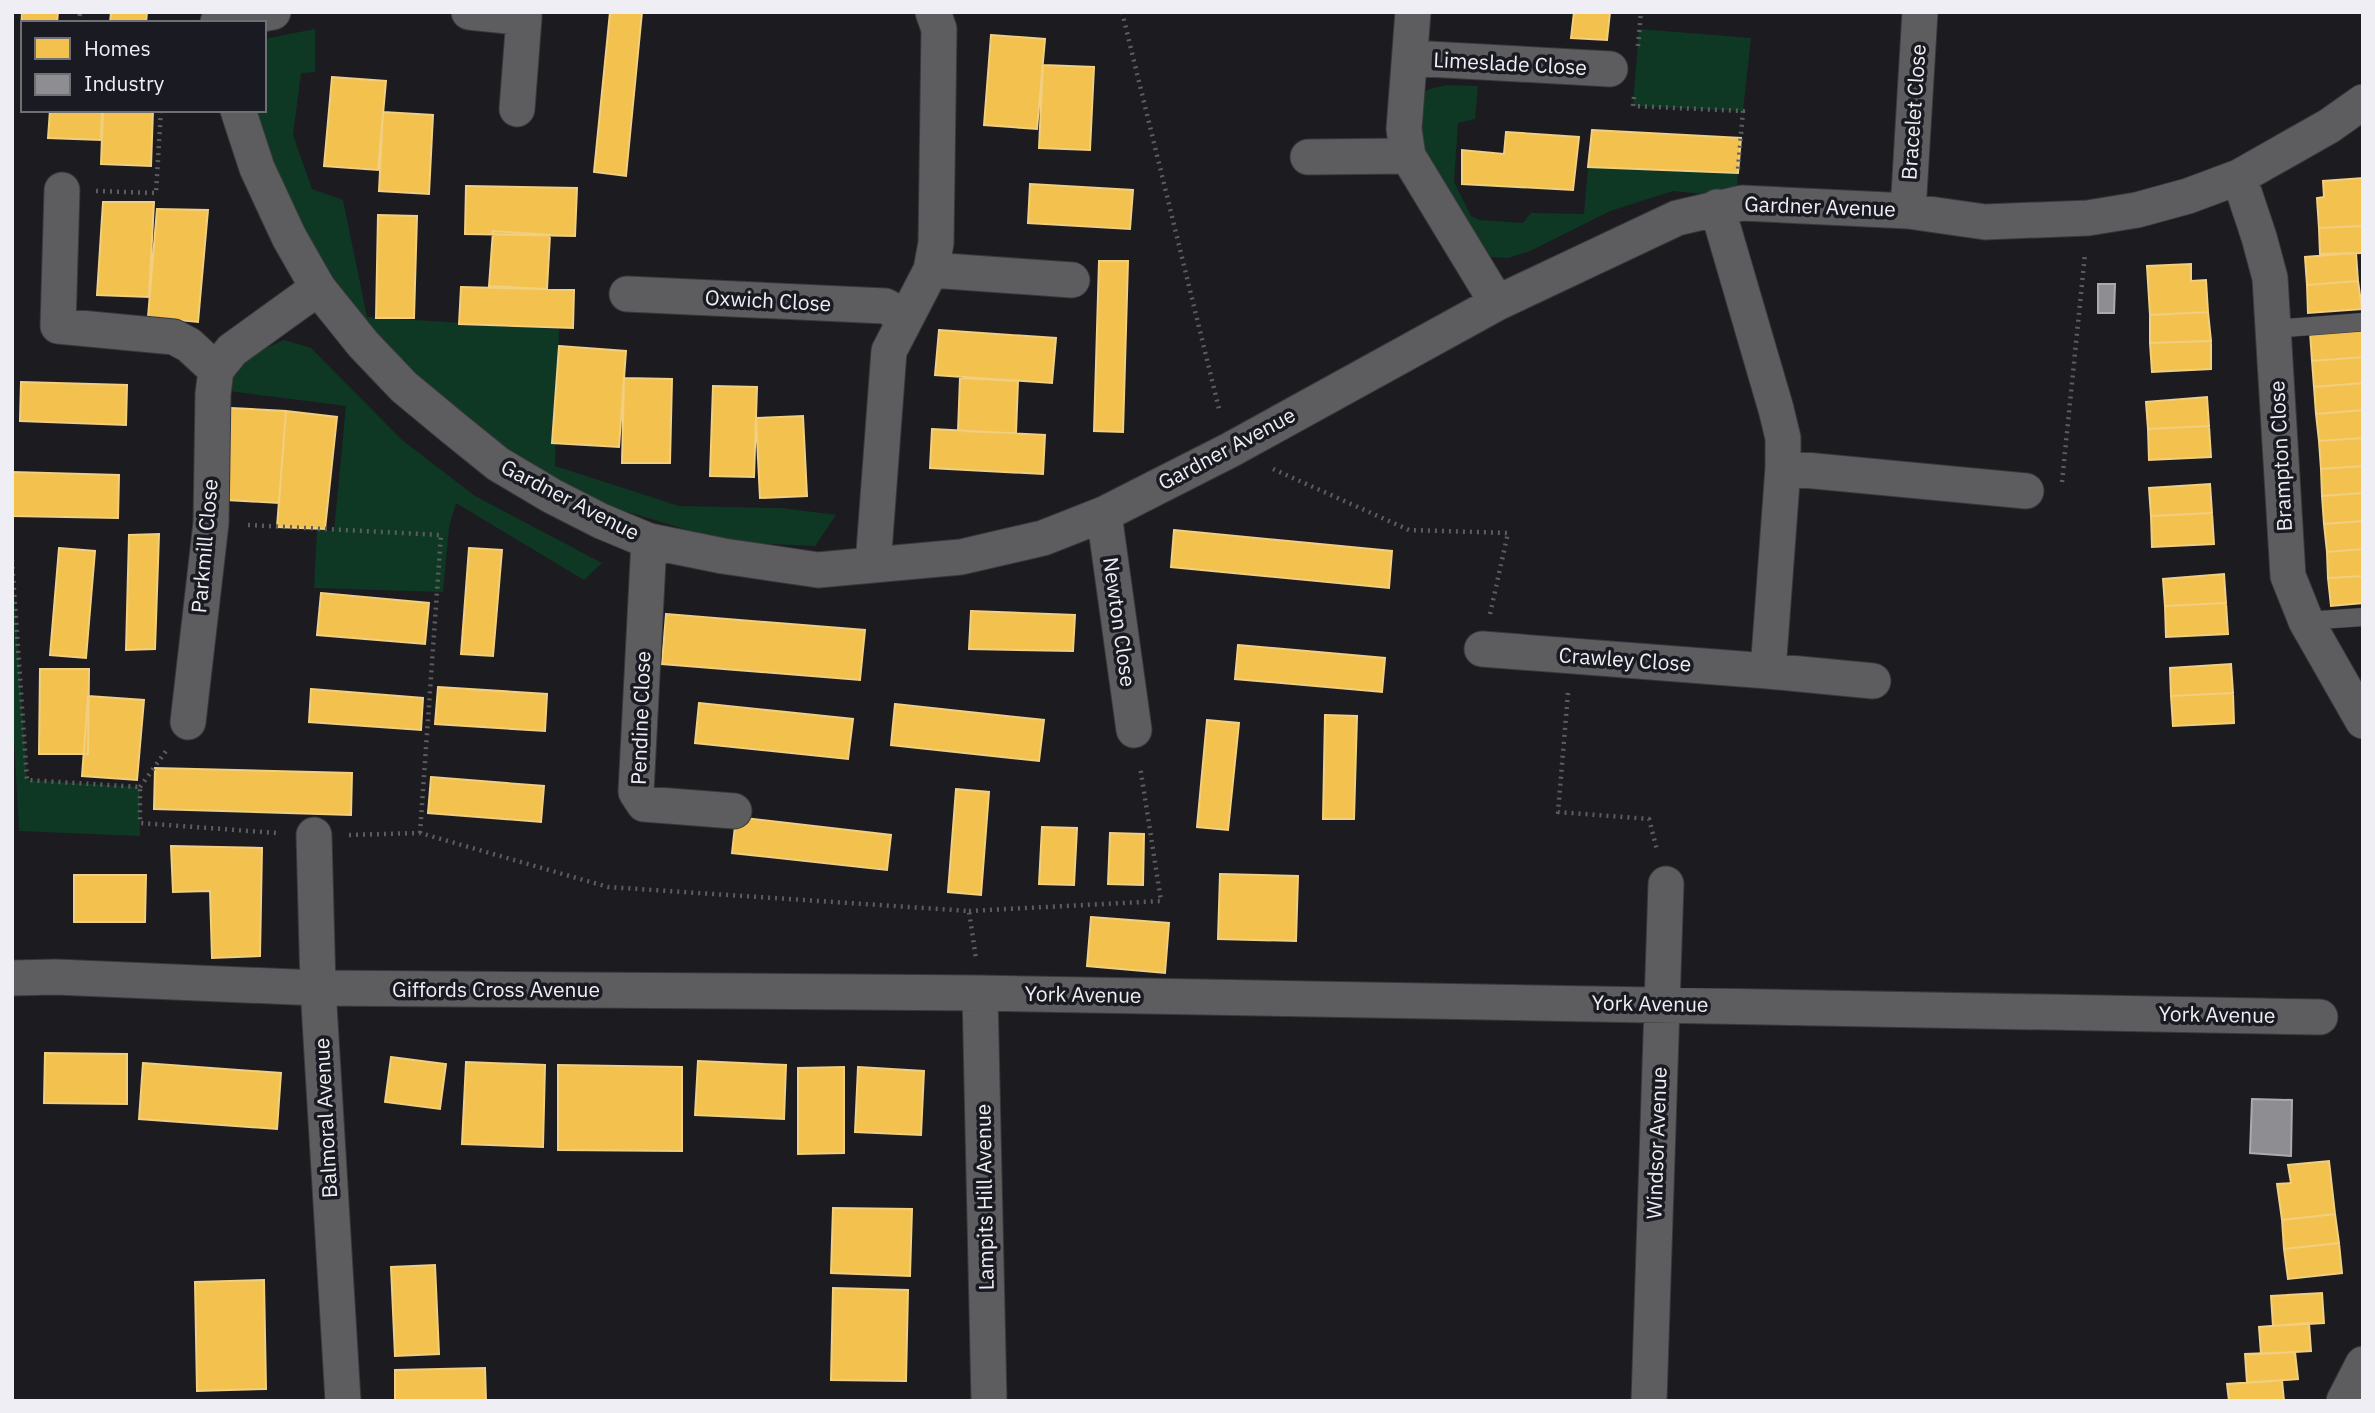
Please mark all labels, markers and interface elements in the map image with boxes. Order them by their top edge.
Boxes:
legend [21,21,266,112]
text: Homes [84,34,151,62]
street label: Bracelet Close [1894,43,1932,181]
street label: Limeslade Close [1433,45,1588,81]
text: Industry [84,69,165,97]
street label: Gardner Avenue [1744,189,1896,223]
street label: Oxwich Close [704,283,832,317]
street label: Brampton Close [2262,380,2298,532]
street label: Gardner Avenue [1153,400,1300,496]
street label: Gardner Avenue [496,452,644,546]
street label: Parkmill Close [184,478,224,614]
street label: Newton Close [1097,555,1143,688]
street label: Crawley Close [1558,640,1692,678]
street label: Pendine Close [624,651,656,785]
street label: Giffords Cross Avenue [392,975,600,1003]
street label: York Avenue [1024,979,1142,1009]
street label: York Avenue [1591,988,1709,1018]
street label: York Avenue [2158,999,2276,1029]
street label: Balmoral Avenue [307,1037,343,1199]
street label: Windsor Avenue [1639,1066,1673,1220]
street label: Lampits Hill Avenue [968,1104,1000,1291]

